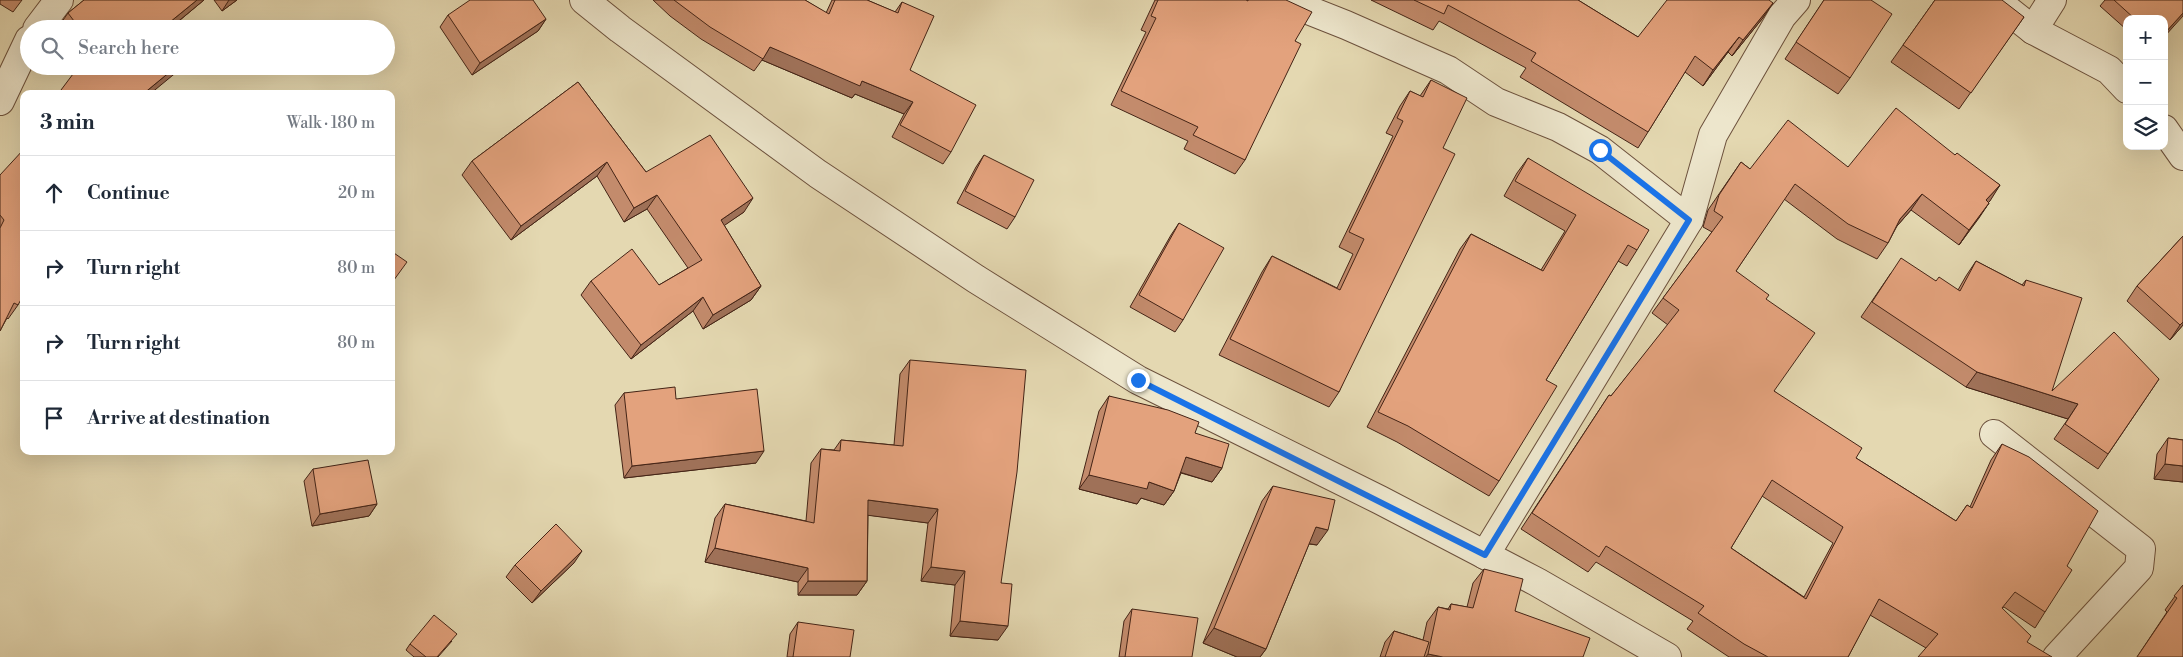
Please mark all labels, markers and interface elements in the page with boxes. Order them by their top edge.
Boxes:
map controls [2123,15,2168,150]
button: + [2123,15,2168,60]
search box [20,20,395,75]
icon: search [38,34,66,62]
text: Search here [78,36,179,60]
button: − [2123,60,2168,105]
button: layers [2123,105,2168,150]
text: 3 min [40,110,95,136]
text: Walk · 180 m [287,113,375,133]
route start [1589,139,1612,162]
icon: ahead [40,179,68,207]
text: Continue [87,181,170,205]
text: 20 m [338,183,375,203]
icon: right [40,254,68,282]
text: Turn right [87,256,180,280]
text: 80 m [337,258,375,278]
icon: right [40,329,68,357]
text: Turn right [87,331,180,355]
text: 80 m [337,333,375,353]
route end [1127,369,1150,392]
icon: arrive [40,404,68,432]
text: Arrive at destination [87,406,270,430]

